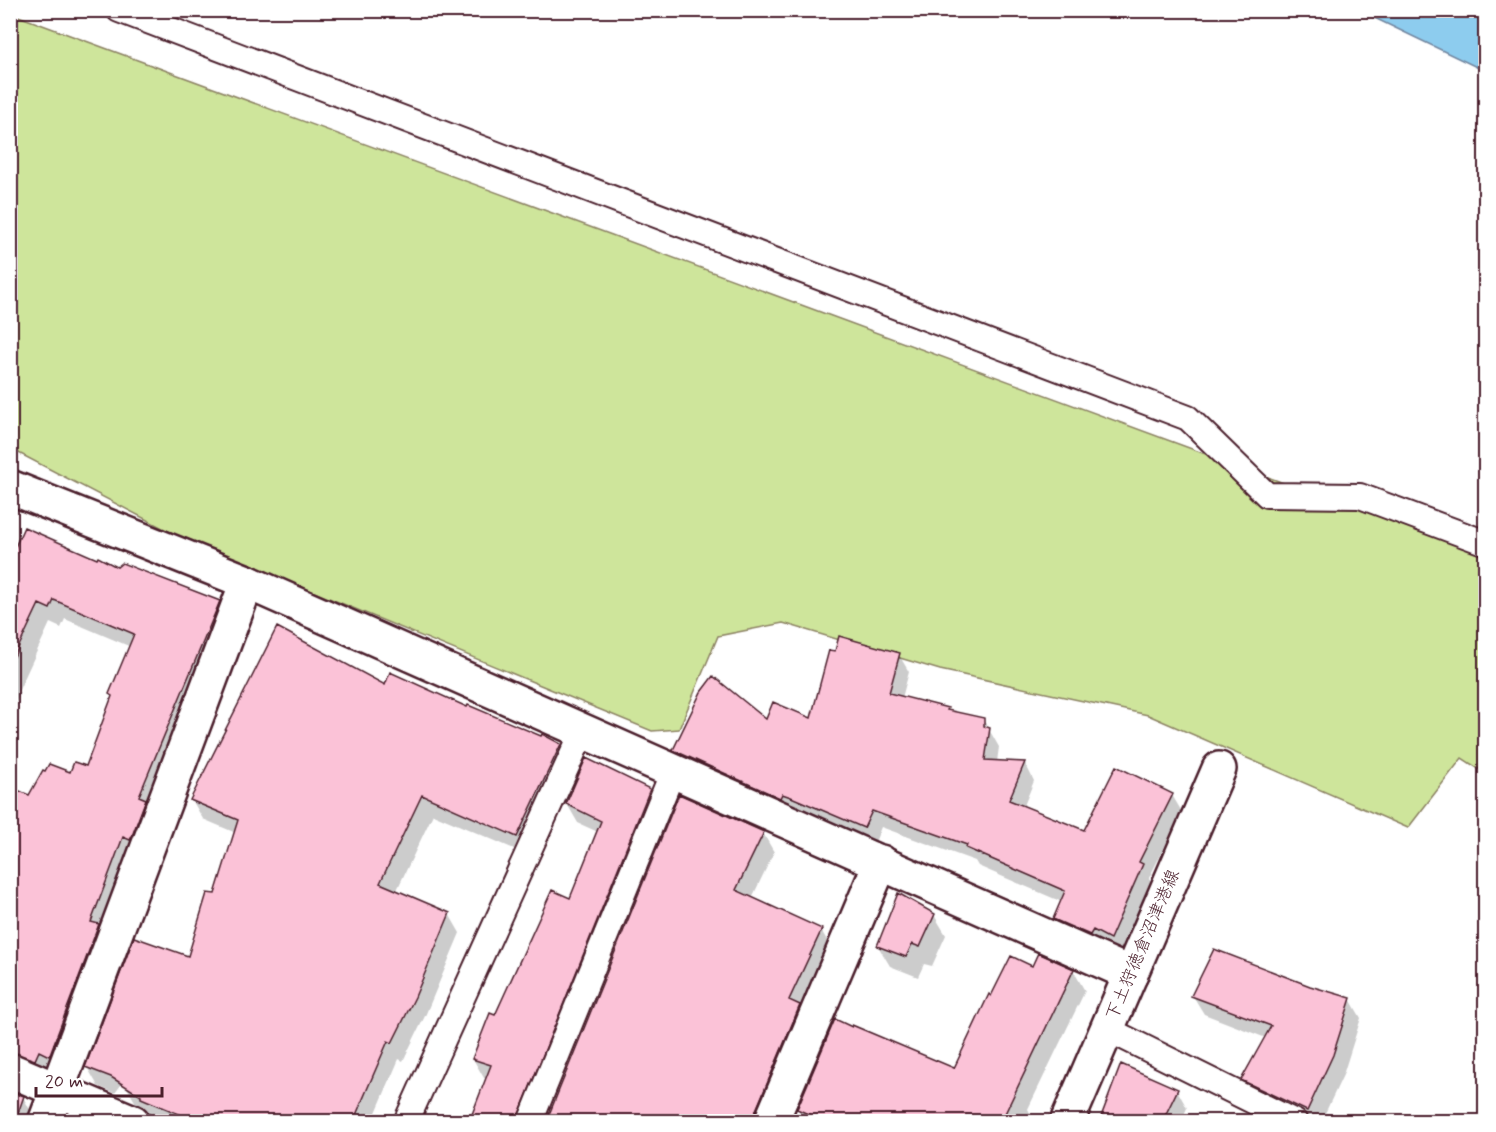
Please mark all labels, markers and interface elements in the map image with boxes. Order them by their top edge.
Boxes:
street label: 下土狩徳倉沼津港線 [1100,866,1186,1024]
scale bar [36,1060,162,1098]
text: 20 m [45,1070,83,1094]

